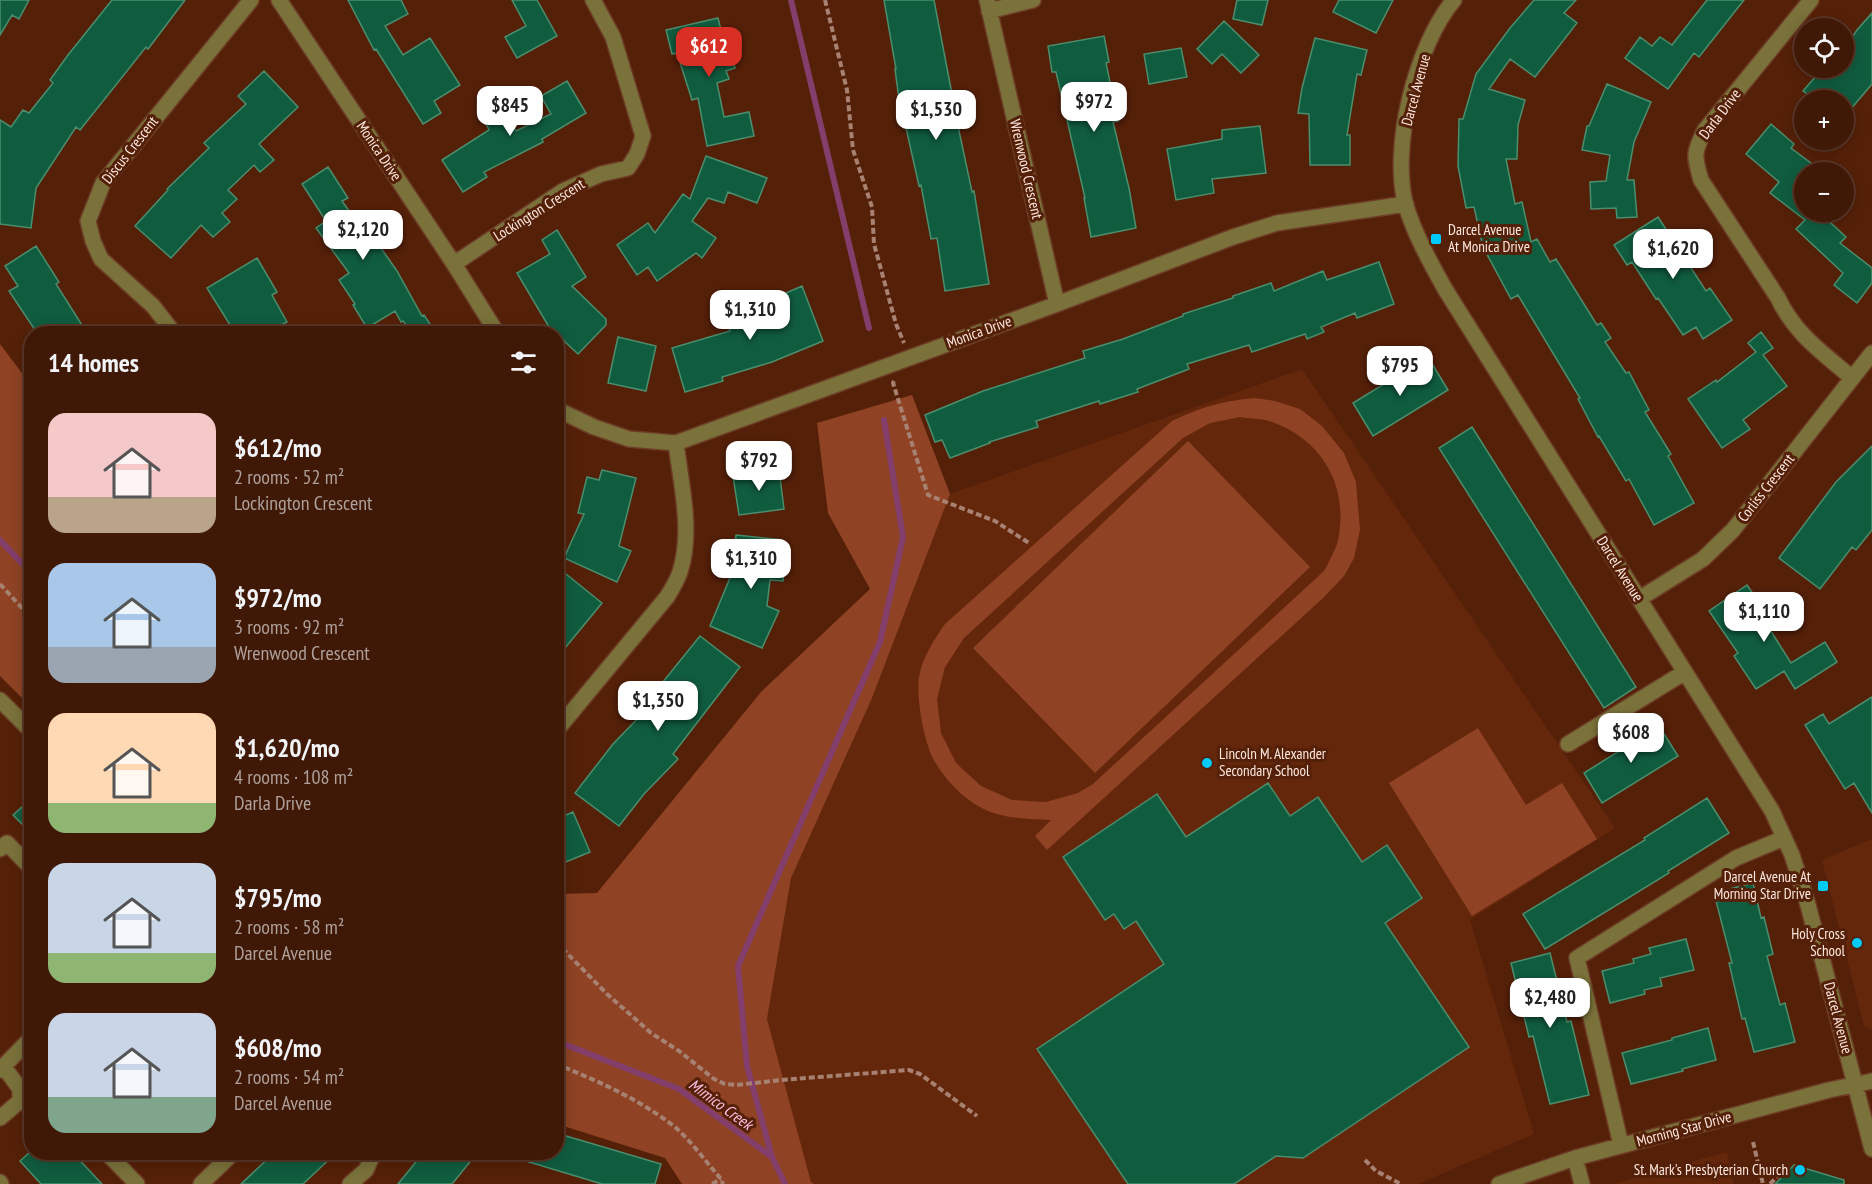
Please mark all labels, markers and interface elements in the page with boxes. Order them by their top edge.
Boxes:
map controls [1794,18,1854,222]
button: locate [1794,18,1854,78]
pin: $612 [673,27,745,78]
text: $612 [690,33,728,59]
street label: Darcel Avenue [1397,52,1434,128]
pin: $972 [1058,82,1130,133]
street label: Darla Drive [1695,85,1745,143]
pin: $845 [474,86,546,137]
text: $972 [1075,88,1113,114]
pin: $1,530 [887,90,985,141]
button: + [1794,90,1854,150]
text: $845 [491,92,529,118]
text: $1,530 [910,96,962,122]
street label: Discus Crescent [97,112,162,187]
street label: Monica Drive [353,117,406,184]
street label: Wrenwood Crescent [1006,117,1047,221]
button: − [1794,162,1854,222]
street label: Lockington Crescent [490,174,588,245]
pin: $2,120 [314,210,412,261]
text: $2,120 [337,216,389,242]
place label: Darcel Avenue At Monica Drive [1448,220,1530,256]
pin: $1,620 [1624,229,1722,280]
marker: Darcel Avenue At Monica Drive [1429,232,1443,246]
text: $1,620 [1647,235,1699,261]
pin: $1,310 [701,290,799,341]
text: $1,310 [724,296,776,322]
street label: Monica Drive [944,311,1014,352]
text: 14 homes [48,346,139,379]
icon: filters [507,346,540,379]
pin: $795 [1364,346,1436,397]
text: $795 [1381,352,1419,378]
text: $612/mo [234,431,322,464]
icon: home [96,437,168,509]
pin: $792 [723,441,795,492]
text: $792 [740,447,778,473]
street label: Corliss Crescent [1733,450,1798,526]
text: 2 rooms · 52 m² [234,464,344,490]
text: Lockington Crescent [234,490,372,516]
street label: Darcel Avenue [1593,533,1648,605]
pin: $1,310 [702,539,800,590]
text: $1,310 [725,545,777,571]
text: $972/mo [234,581,322,614]
icon: home [96,587,168,659]
pin: $1,110 [1715,592,1813,643]
text: $1,110 [1738,598,1790,624]
text: 3 rooms · 92 m² [234,614,344,640]
text: Wrenwood Crescent [234,640,370,666]
pin: $1,350 [609,681,707,732]
text: $1,350 [632,687,684,713]
pin: $608 [1595,713,1667,764]
text: $608 [1612,719,1650,745]
text: $1,620/mo [234,731,340,764]
icon: home [96,737,168,809]
place label: Lincoln M. Alexander Secondary School [1219,744,1327,780]
marker: Lincoln M. Alexander Secondary School [1200,756,1214,770]
text: 4 rooms · 108 m² [234,764,353,790]
text: Darla Drive [234,790,311,816]
place label: Darcel Avenue At Morning Star Drive [1714,867,1811,903]
marker: Darcel Avenue At Morning Star Drive [1816,879,1830,893]
text: $795/mo [234,881,322,914]
icon: home [96,887,168,959]
text: 2 rooms · 58 m² [234,914,344,940]
place label: Holy Cross School [1791,924,1845,960]
marker: Holy Cross School [1850,936,1864,950]
text: Darcel Avenue [234,940,332,966]
pin: $2,480 [1501,978,1599,1029]
street label: Darcel Avenue [1820,980,1857,1056]
text: $2,480 [1524,984,1576,1010]
text: $608/mo [234,1031,322,1064]
icon: home [96,1037,168,1109]
text: 2 rooms · 54 m² [234,1064,344,1090]
water label: Mimico Creek [685,1074,758,1135]
text: Darcel Avenue [234,1090,332,1116]
street label: Morning Star Drive [1634,1107,1733,1150]
place label: St. Mark's Presbyterian Church [1634,1160,1788,1179]
marker: St. Mark's Presbyterian Church [1793,1163,1807,1177]

